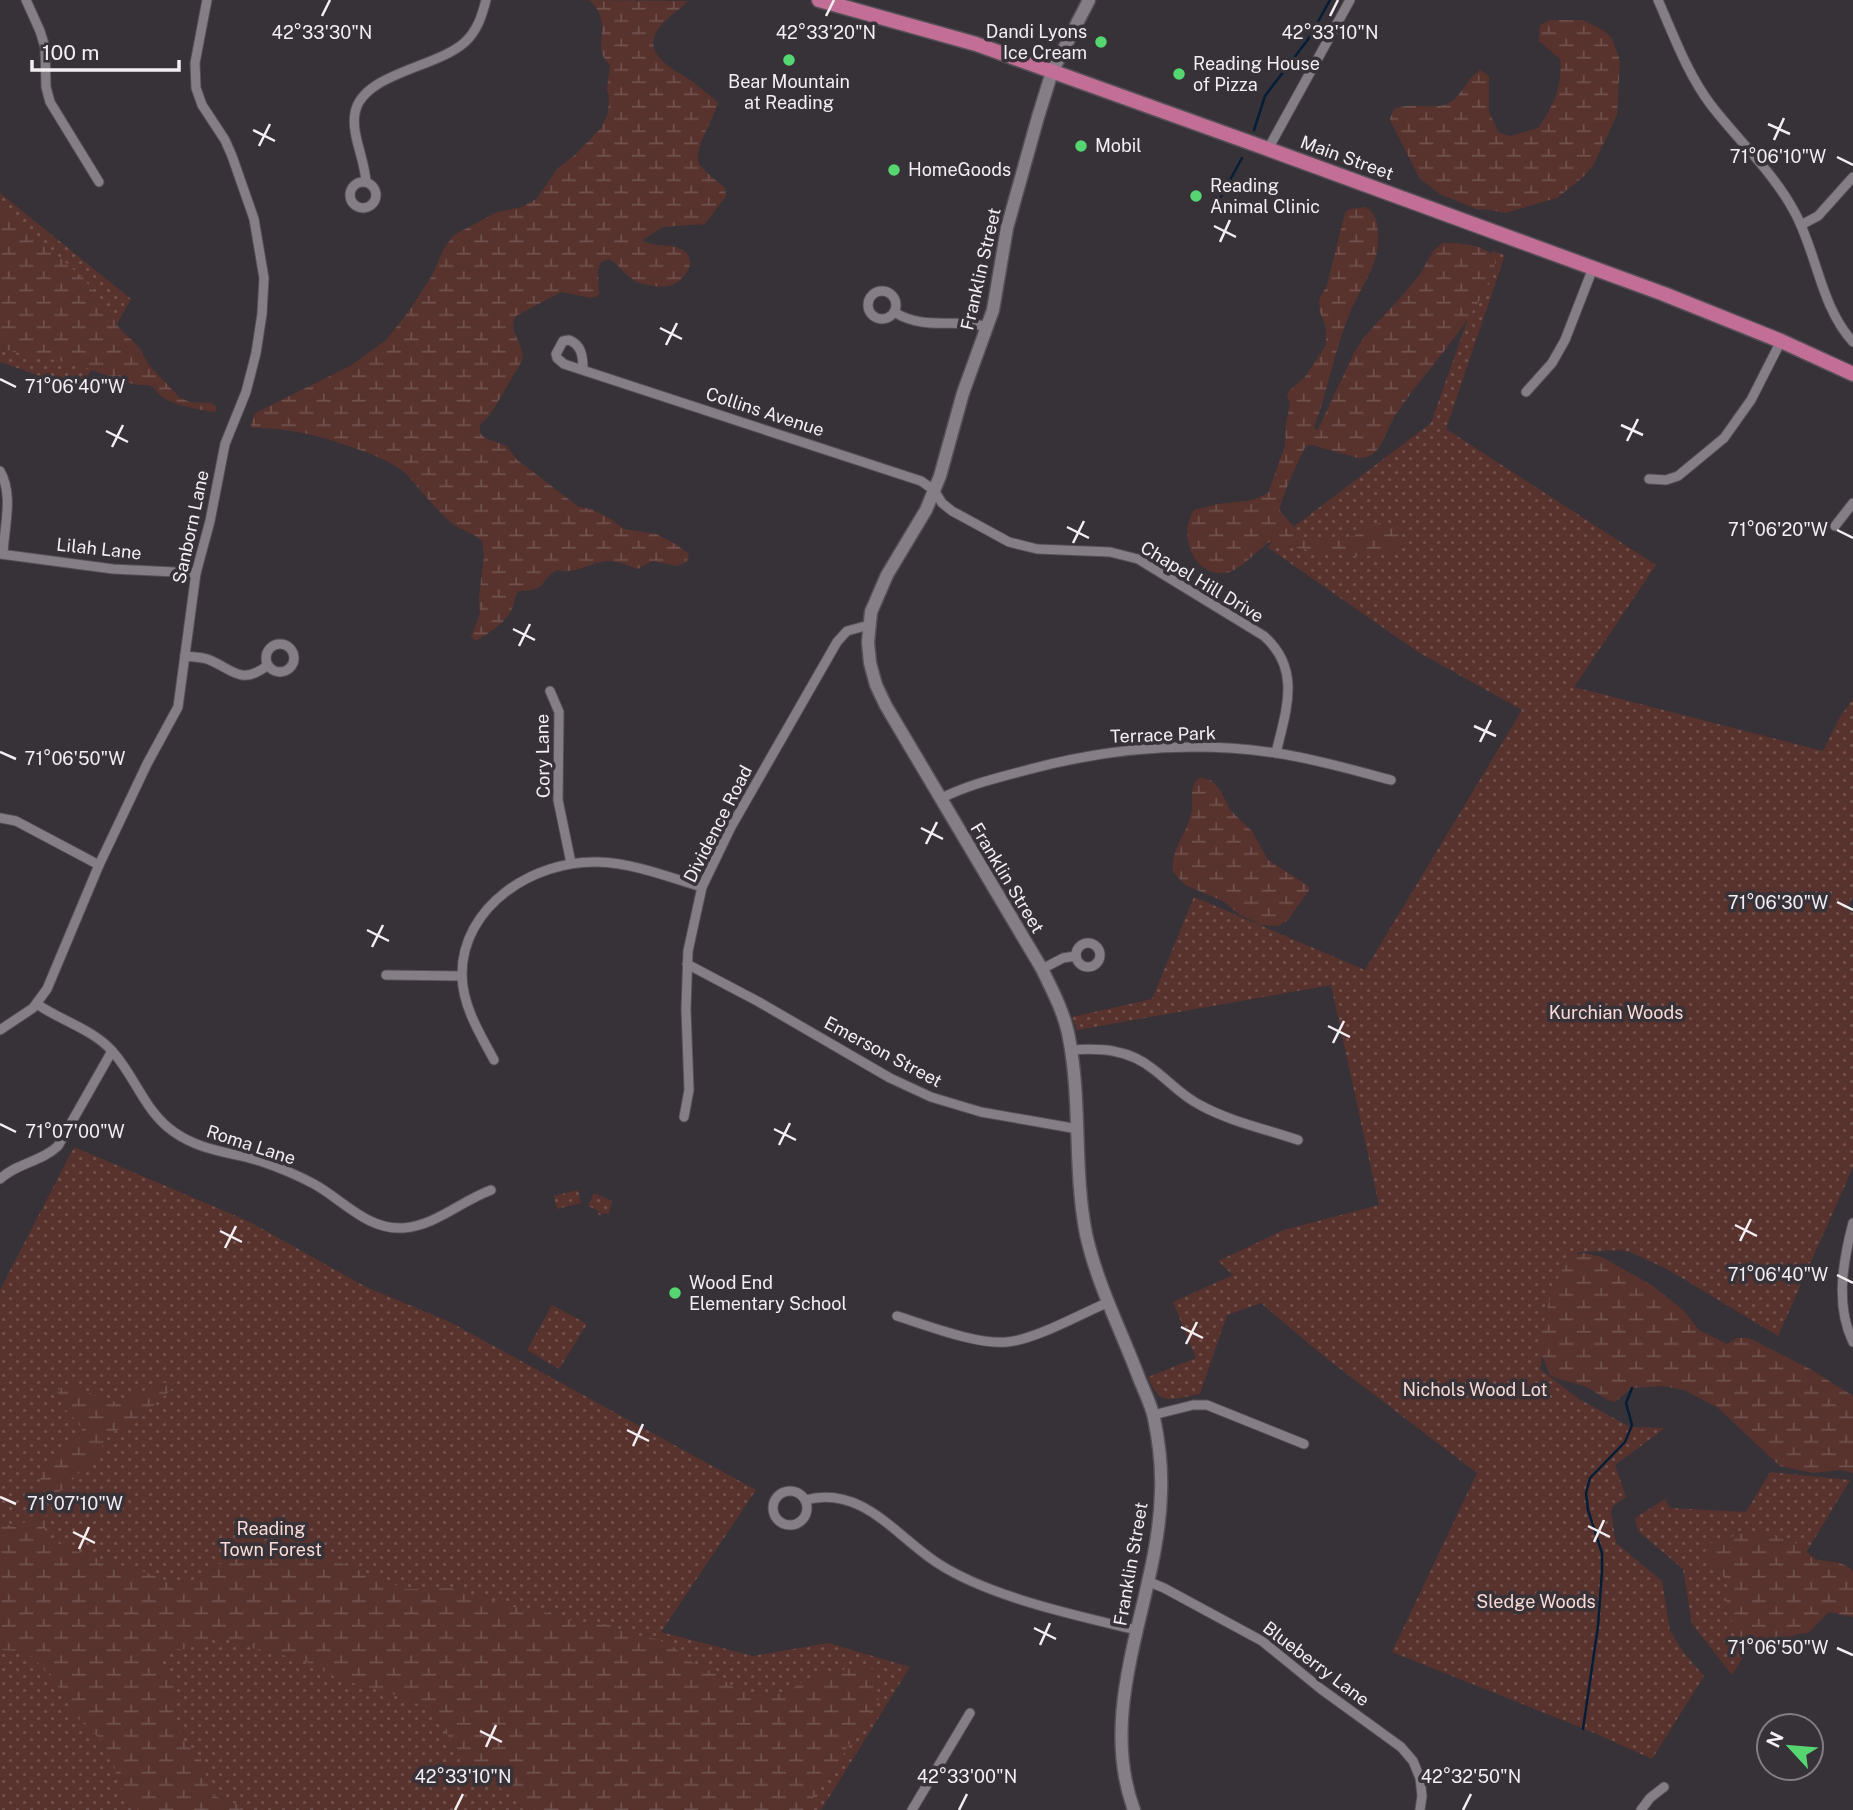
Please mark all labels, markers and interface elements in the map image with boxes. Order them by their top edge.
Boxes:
place label: Dandi Lyons Ice Cream [986,21,1087,63]
text: 42°33'30"N [272,22,372,43]
text: 42°33'20"N [776,22,876,43]
text: 42°33'10"N [1282,22,1378,43]
scale bar [32,28,178,72]
marker: Dandi Lyons Ice Cream [1093,34,1109,50]
text: 100 m [42,40,99,65]
marker: Bear Mountain at Reading [781,52,797,68]
place label: Reading House of Pizza [1193,53,1320,95]
marker: Reading House of Pizza [1171,66,1187,82]
place label: Bear Mountain at Reading [728,71,850,113]
street label: Main Street [1298,131,1397,184]
place label: Mobil [1095,135,1142,156]
marker: Mobil [1073,138,1089,154]
text: 71°06'10"W [1730,146,1826,167]
place label: HomeGoods [908,159,1011,180]
marker: HomeGoods [886,162,902,178]
place label: Reading Animal Clinic [1210,175,1320,217]
marker: Reading Animal Clinic [1188,188,1204,204]
street label: Franklin Street [956,206,1005,332]
text: 71°06'40"W [25,376,125,397]
street label: Collins Avenue [703,383,827,441]
street label: Sanborn Lane [168,468,213,586]
text: 71°06'20"W [1728,519,1828,540]
street label: Lilah Lane [55,534,143,563]
street label: Chapel Hill Drive [1137,537,1268,627]
street label: Cory Lane [531,714,554,798]
street label: Terrace Park [1110,722,1216,747]
text: 71°06'50"W [25,748,125,769]
street label: Dividence Road [679,762,756,886]
street label: Franklin Street [966,819,1049,937]
text: 71°06'30"W [1728,892,1828,913]
park label: Kurchian Woods [1549,1002,1683,1023]
street label: Emerson Street [821,1012,946,1091]
street label: Roma Lane [204,1120,298,1169]
text: 71°07'00"W [25,1121,125,1142]
text: 71°06'40"W [1728,1264,1828,1285]
place label: Wood End Elementary School [689,1272,847,1314]
marker: Wood End Elementary School [667,1285,683,1301]
park label: Nichols Wood Lot [1402,1379,1548,1400]
text: 71°07'10"W [27,1493,123,1514]
street label: Franklin Street [1109,1500,1152,1627]
park label: Reading Town Forest [220,1518,322,1560]
park label: Sledge Woods [1476,1591,1596,1612]
street label: Blueberry Lane [1259,1617,1374,1710]
text: 71°06'50"W [1728,1637,1828,1658]
north arrow [1755,1712,1825,1782]
text: N [1762,1728,1788,1751]
text: 42°33'10"N [415,1766,511,1787]
text: 42°33'00"N [917,1766,1017,1787]
text: 42°32'50"N [1421,1766,1521,1787]

